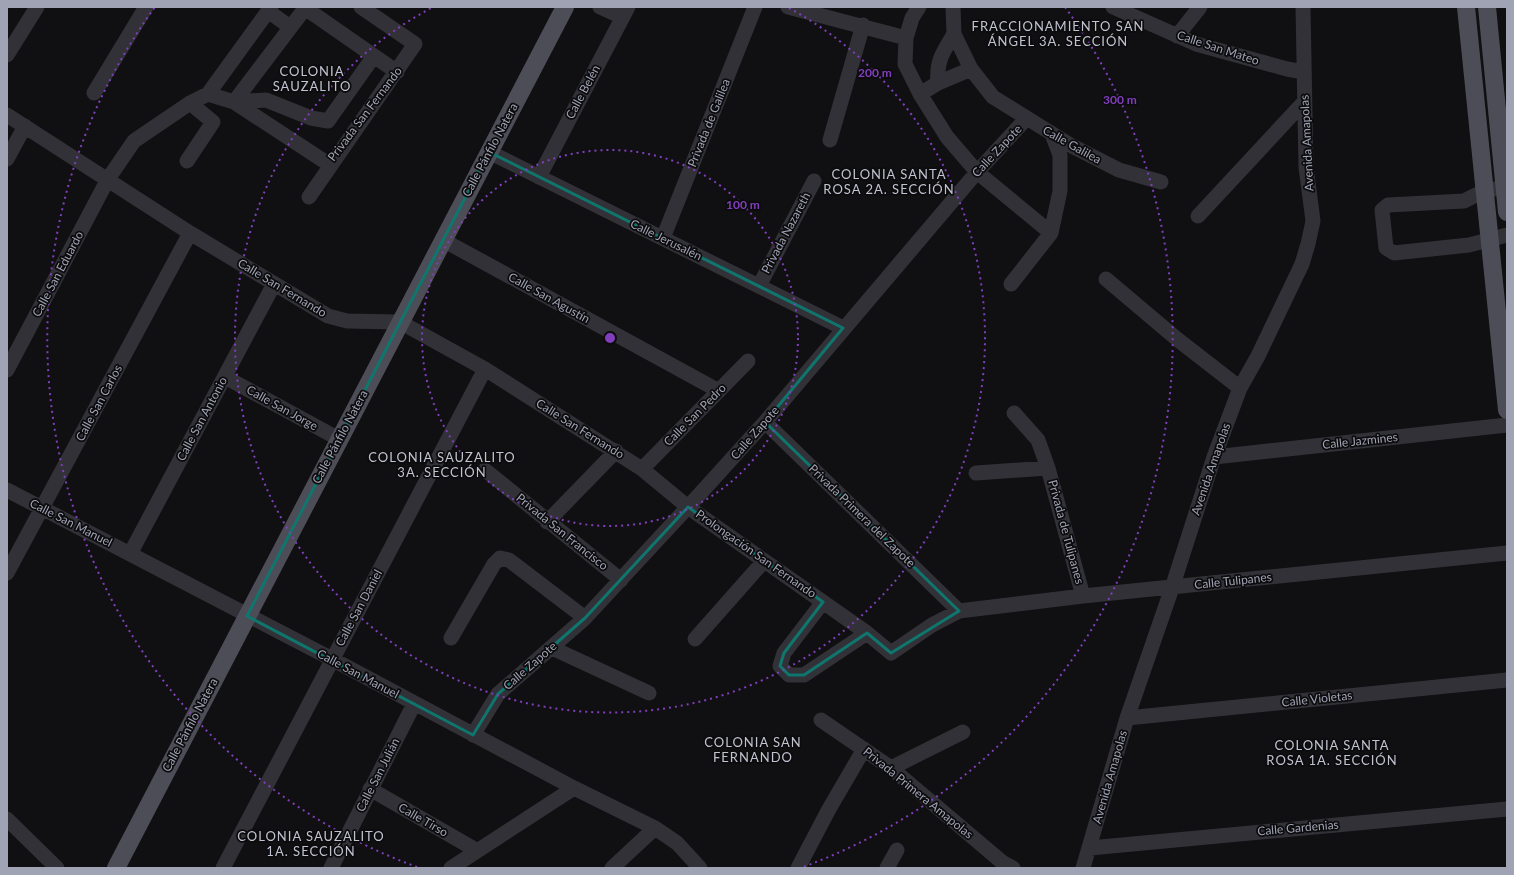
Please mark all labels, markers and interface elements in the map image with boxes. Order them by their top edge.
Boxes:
district label: FRACCIONAMIENTO SAN ÁNGEL 3A. SECCIÓN [972,18,1144,49]
street label: Calle San Mateo [1175,27,1261,68]
street label: Calle Belén [562,62,603,121]
district label: COLONIA SAUZALITO [273,63,351,94]
street label: Privada San Fernando [324,63,405,164]
text: 200 m [858,65,892,80]
street label: Privada de Galilea [684,76,733,169]
text: 300 m [1103,92,1137,107]
street label: Avenida Amapolas [1296,94,1317,192]
street label: Calle Pánfilo Natera [459,100,521,199]
street label: Calle Zapote [969,121,1025,180]
street label: Calle Galilea [1040,122,1104,167]
district label: COLONIA SANTA ROSA 2A. SECCIÓN [823,166,955,197]
street label: Privada Nazareth [758,190,813,276]
text: 100 m [726,197,760,212]
street label: Calle Jerusalén [628,216,705,263]
street label: Calle San Eduardo [29,228,87,319]
street label: Calle San Fernando [235,255,330,320]
street label: Calle San Agustín [506,269,593,326]
centre of rings [603,331,617,345]
street label: Calle San Carlos [72,362,125,444]
street label: Calle San Antonio [173,374,230,463]
street label: Calle San Pedro [660,380,729,449]
street label: Calle San Jorge [244,382,321,433]
street label: Calle Pánfilo Natera [309,387,371,486]
street label: Calle San Fernando [533,395,627,462]
street label: Calle Zapote [727,403,782,463]
street label: Avenida Amapolas [1188,421,1233,517]
street label: Calle Jazmines [1321,429,1398,452]
district label: COLONIA SAUZALITO 3A. SECCIÓN [368,449,516,480]
street label: Privada Primera del Zapote [806,461,919,570]
street label: Privada de Tulipanes [1045,478,1088,586]
street label: Privada San Francisco [513,490,611,573]
street label: Calle San Manuel [27,495,115,550]
street label: Prolongación San Fernando [693,506,820,601]
street label: Calle San Daniel [332,567,385,649]
street label: Calle Tulipanes [1193,569,1272,592]
street label: Calle Zapote [500,638,560,693]
street label: Calle San Manuel [315,646,402,701]
street label: Calle Pánfilo Natera [159,675,221,774]
street label: Calle Violetas [1281,687,1353,710]
street label: Avenida Amapolas [1089,728,1130,825]
district label: COLONIA SAN FERNANDO [704,734,802,765]
street label: Calle San Julián [353,735,403,814]
district label: COLONIA SANTA ROSA 1A. SECCIÓN [1266,737,1398,768]
street label: Privada Primera Amapolas [860,744,976,842]
street label: Calle Tirso [396,799,451,840]
street label: Calle Gardenias [1257,816,1339,839]
district label: COLONIA SAUZALITO 1A. SECCIÓN [237,828,385,859]

